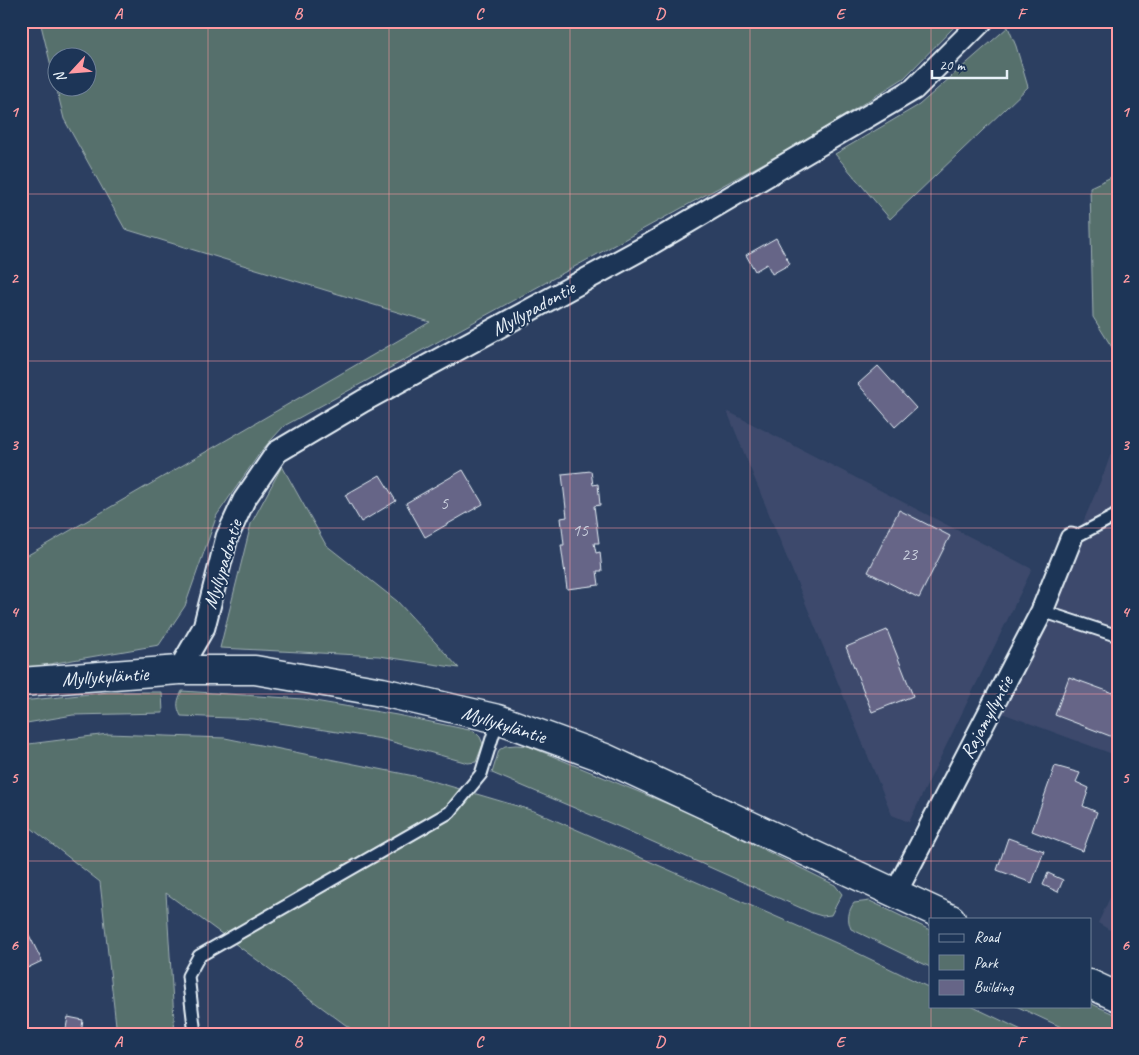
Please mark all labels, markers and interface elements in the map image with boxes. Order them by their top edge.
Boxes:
text: A [114,4,124,24]
text: B [294,4,304,24]
text: C [475,4,485,24]
text: D [655,4,666,24]
text: E [836,4,847,24]
text: F [1017,4,1028,24]
north arrow [48,48,98,98]
scale bar [932,48,1006,80]
text: 20 m [939,56,966,75]
text: N [50,68,70,85]
text: 1 [10,102,19,122]
text: 1 [1121,102,1130,122]
text: 2 [10,268,19,288]
text: 2 [1121,268,1130,288]
street label: Myllypadontie [487,275,581,342]
text: 3 [10,435,19,455]
text: 3 [1121,435,1130,455]
house number: 5 [440,492,449,514]
street label: Myllypadontie [197,515,248,612]
house number: 15 [572,519,589,541]
house number: 23 [901,543,919,565]
text: 4 [10,602,19,622]
text: 4 [1121,602,1130,622]
street label: Myllykyläntie [61,661,151,692]
street label: Rajamyllyntie [954,670,1019,763]
street label: Myllykyläntie [459,700,550,750]
text: 5 [11,768,20,788]
text: 5 [1122,768,1131,788]
legend [929,918,1092,1008]
text: Road [974,928,1001,947]
text: 6 [10,935,19,955]
text: 6 [1121,935,1130,955]
text: Park [974,954,999,973]
text: Building [974,978,1014,997]
text: A [114,1032,124,1052]
text: B [294,1032,304,1052]
text: C [475,1032,485,1052]
text: D [655,1032,666,1052]
text: E [836,1032,847,1052]
text: F [1017,1032,1028,1052]

